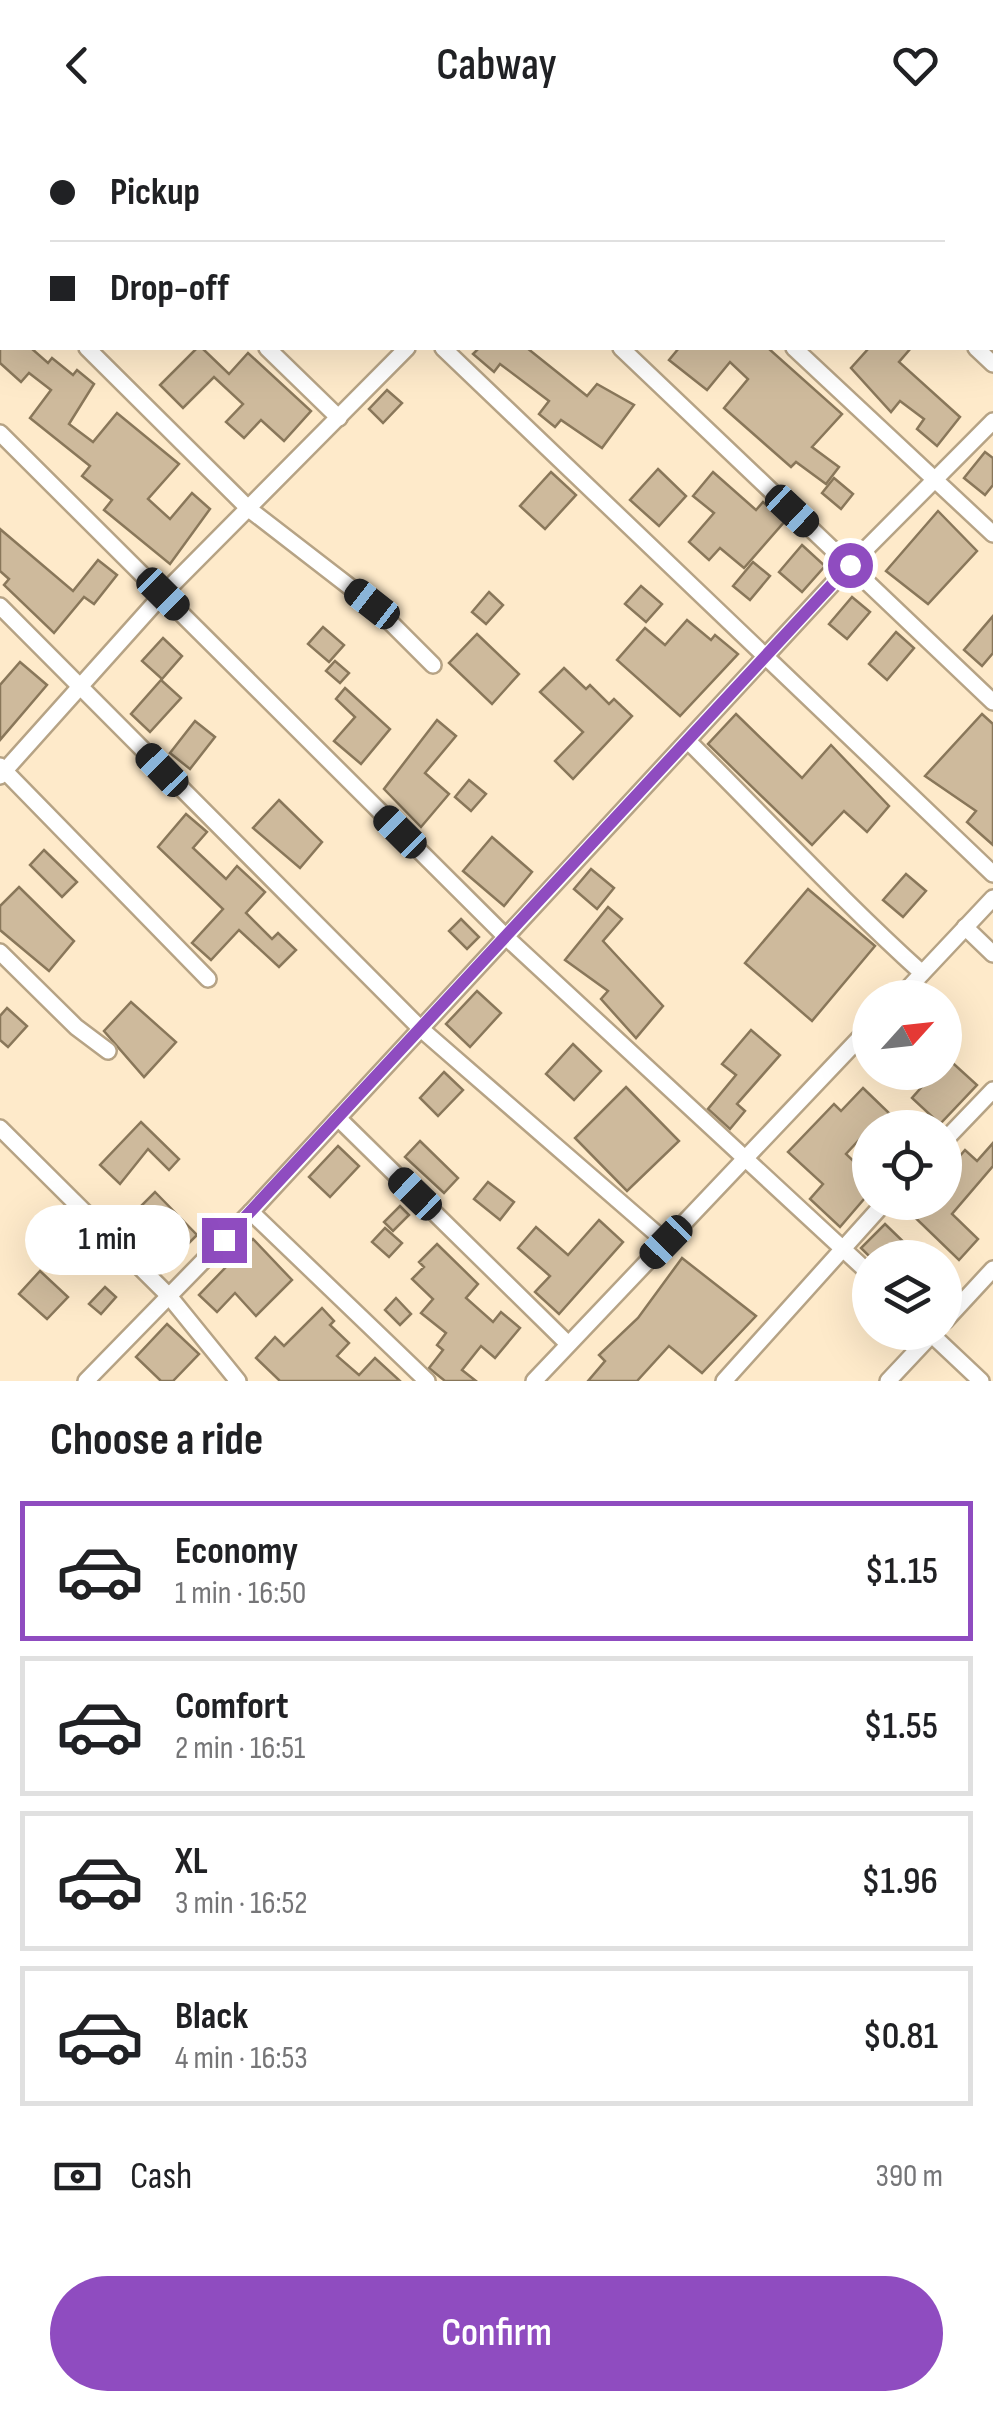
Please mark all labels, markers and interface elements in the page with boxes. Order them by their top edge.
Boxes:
icon: back [50,38,105,93]
text: Cabway [436,38,557,93]
icon: heart [888,38,943,93]
text: Pickup [110,170,200,215]
text: Drop-off [110,266,229,311]
car [760,480,824,542]
route start [828,543,873,588]
car [131,562,195,626]
car [339,574,405,634]
car [130,738,194,802]
car [368,800,432,864]
north arrow [852,980,962,1090]
map controls [852,980,962,1350]
button: locate [852,1110,962,1220]
car [383,1162,447,1226]
callout: 1 min [24,1205,189,1275]
car [634,1210,698,1274]
route end [202,1218,247,1263]
text: 1 min [78,1220,137,1259]
button: layers [852,1240,962,1350]
text: Choose a ride [50,1413,263,1468]
icon: car [55,1526,145,1616]
text: Economy [175,1529,298,1574]
text: $1.15 [865,1549,938,1594]
text: 1 min · 16:50 [175,1574,306,1613]
icon: car [55,1681,145,1771]
text: Comfort [175,1684,289,1729]
text: $1.55 [863,1704,938,1749]
text: 2 min · 16:51 [175,1729,305,1768]
icon: car [55,1836,145,1926]
text: XL [175,1839,208,1884]
text: $1.96 [861,1859,938,1904]
text: 3 min · 16:52 [175,1884,308,1923]
icon: car [55,1991,145,2081]
text: Black [175,1994,248,2039]
text: $0.81 [863,2014,938,2059]
text: 4 min · 16:53 [175,2039,308,2078]
icon: cash [50,2149,105,2204]
text: Cash [130,2154,192,2199]
text: 390 m [876,2157,943,2196]
button: Confirm [50,2276,943,2391]

